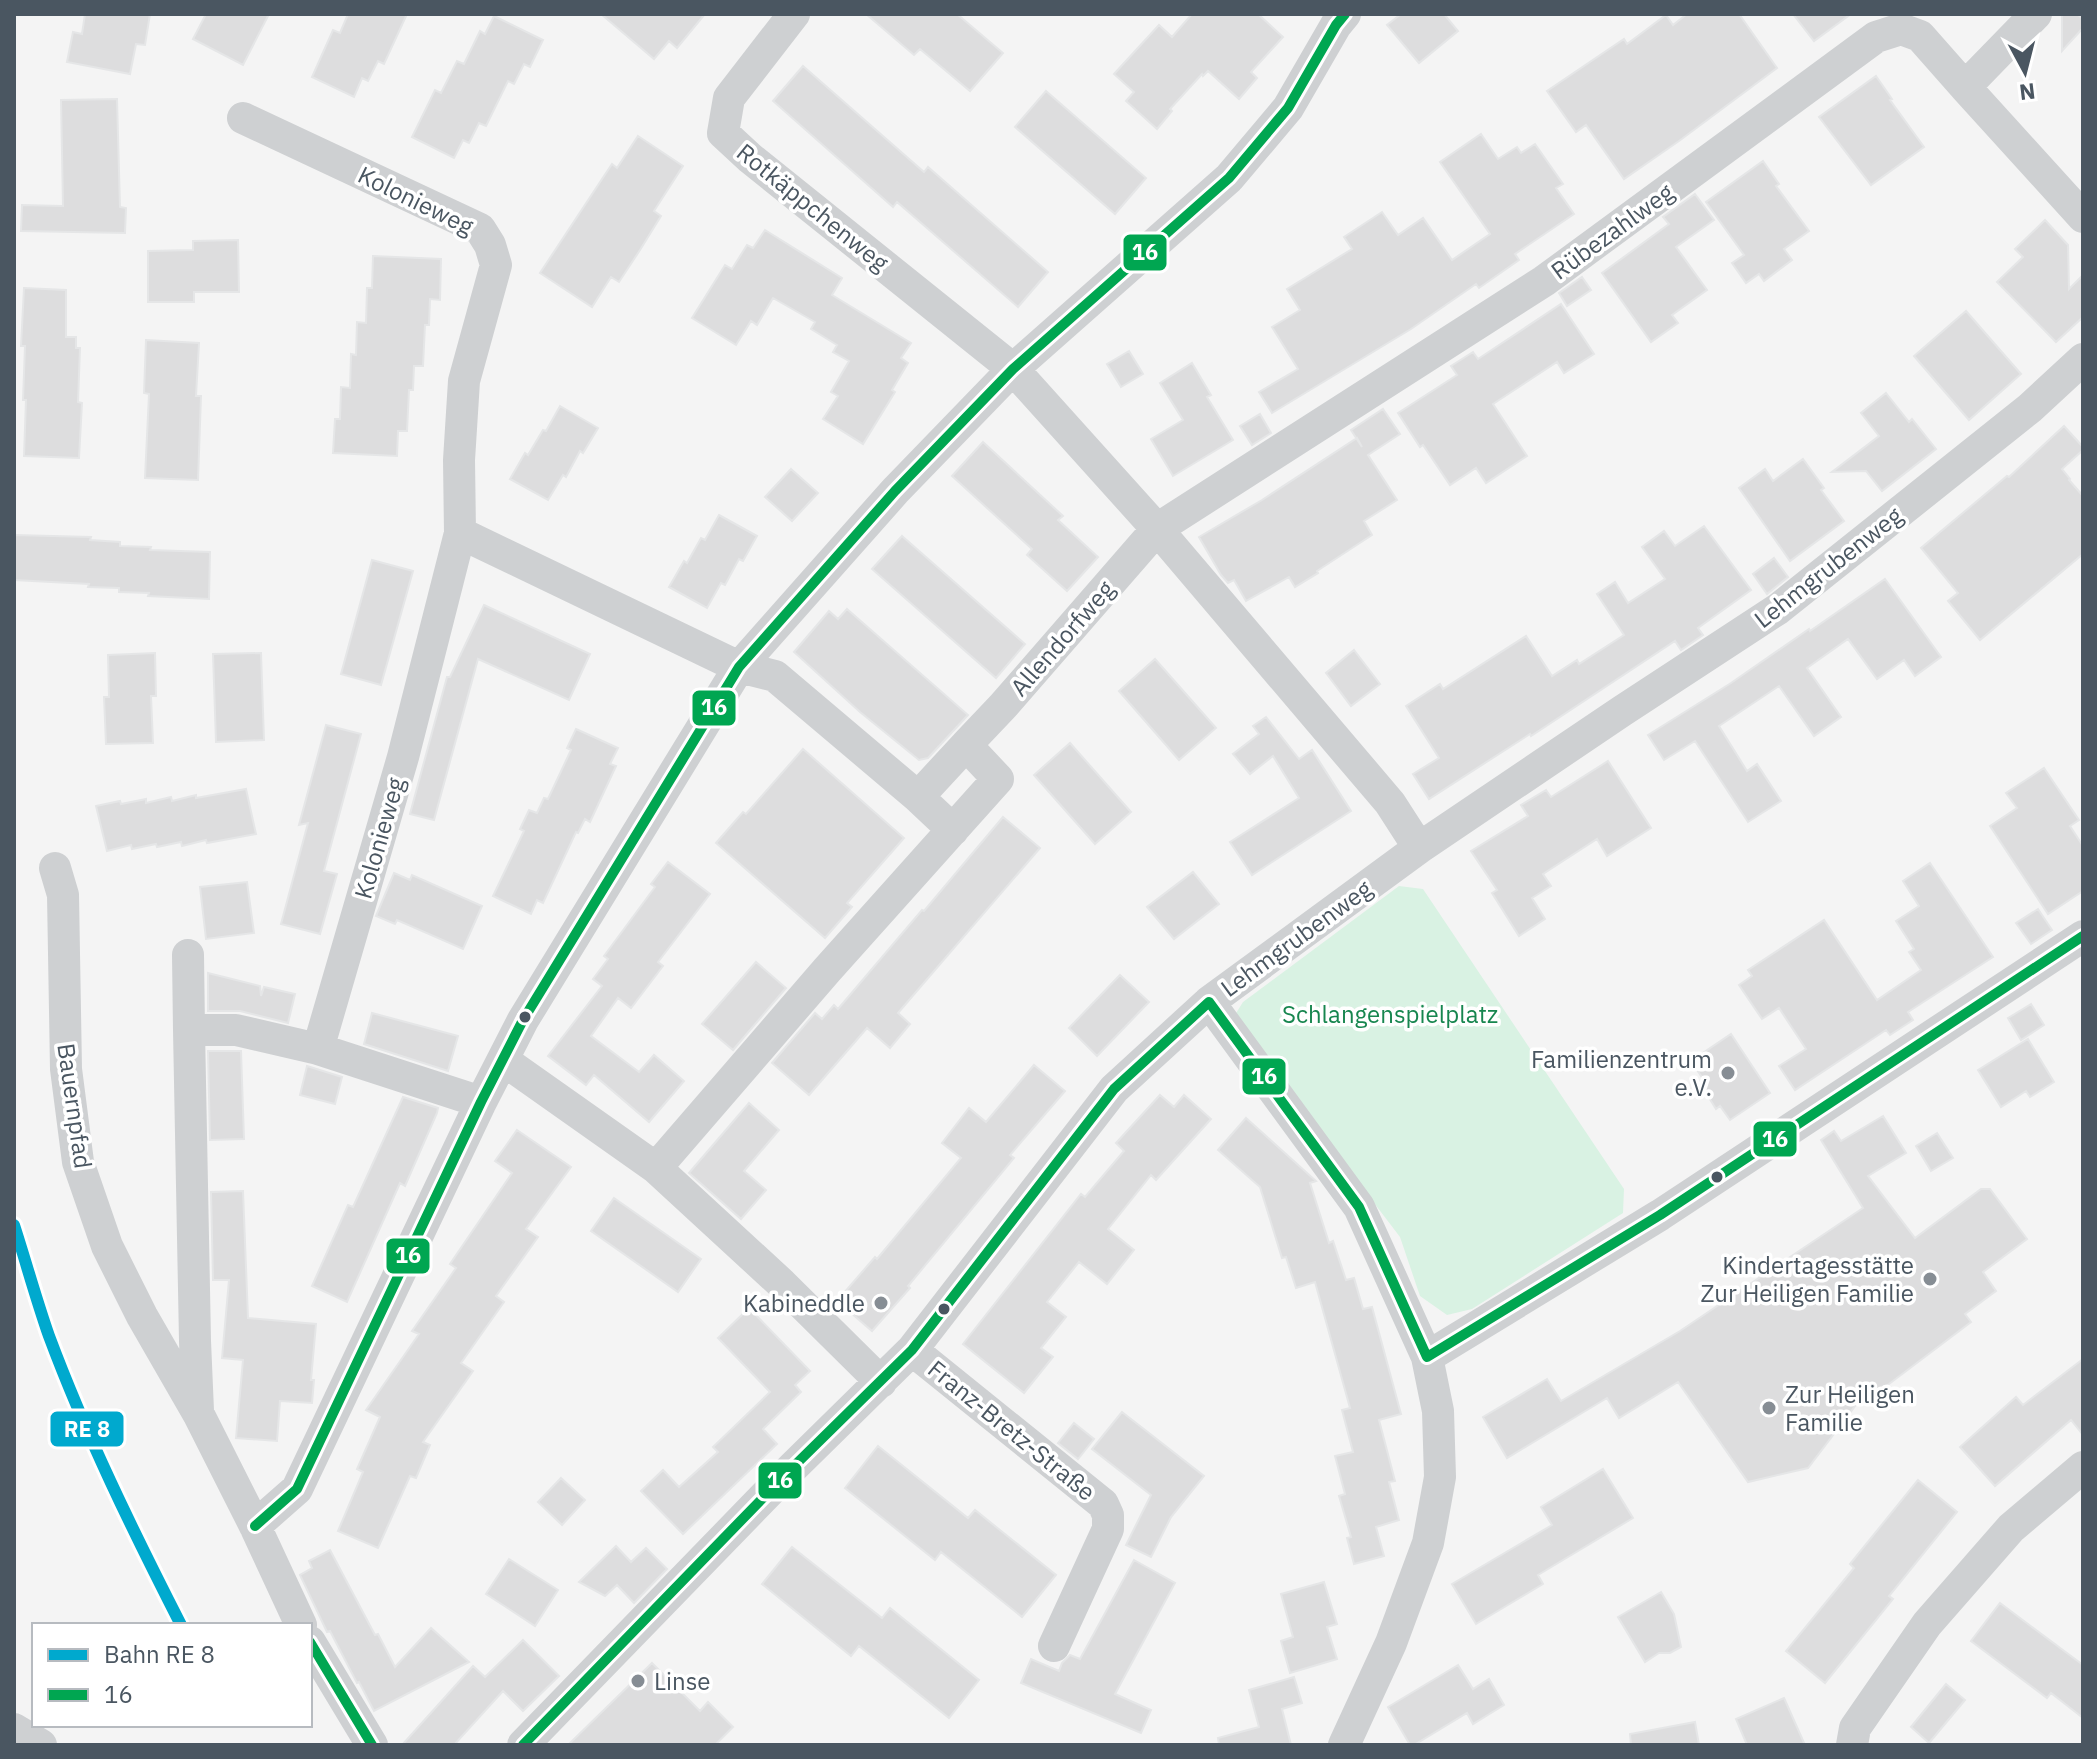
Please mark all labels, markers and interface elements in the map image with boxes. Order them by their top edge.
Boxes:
north arrow [1985,32,2065,112]
text: N [2018,77,2037,108]
street label: Rotkäppchenweg [730,136,896,278]
street label: Kolonieweg [353,158,479,242]
street label: Rübezahlweg [1544,176,1680,286]
line badge: 16 [1122,233,1168,272]
text: 16 [1132,237,1158,266]
street label: Lehmgrubenweg [1747,499,1909,635]
street label: Allendorfweg [1003,573,1121,703]
line badge: 16 [691,689,737,727]
text: 16 [701,692,727,721]
street label: Kolonieweg [346,773,412,902]
street label: Lehmgrubenweg [1214,872,1378,1004]
park label: Schlangenspielplatz [1282,998,1498,1030]
unlabelled marker [517,1009,533,1025]
street label: Bauernpfad [50,1041,100,1171]
place label: Familienzentrum e.V. [1531,1043,1712,1103]
line badge: 16 [1241,1057,1287,1096]
text: 16 [1251,1061,1277,1090]
marker: Familienzentrum e.V. [1719,1064,1737,1082]
line badge: 16 [1752,1120,1798,1158]
text: 16 [1762,1124,1788,1153]
unlabelled marker [1709,1169,1725,1185]
line badge: 16 [385,1237,431,1275]
text: 16 [395,1240,421,1269]
place label: Kindertagesstätte Zur Heiligen Familie [1700,1249,1914,1309]
marker: Kindertagesstätte Zur Heiligen Familie [1921,1270,1939,1288]
place label: Kabineddle [743,1287,865,1319]
marker: Kabineddle [872,1294,890,1312]
unlabelled marker [936,1301,952,1317]
street label: Franz-Bretz-Straße [922,1353,1102,1507]
place label: Zur Heiligen Familie [1785,1378,1915,1438]
marker: Zur Heiligen Familie [1760,1399,1778,1417]
line badge: RE 8 [49,1410,125,1448]
text: RE 8 [64,1414,110,1443]
line badge: 16 [757,1461,803,1500]
text: 16 [767,1465,793,1494]
legend [32,1623,312,1727]
text: Bahn RE 8 [104,1638,215,1670]
place label: Linse [654,1665,711,1697]
marker: Linse [629,1672,647,1690]
text: 16 [104,1678,133,1710]

